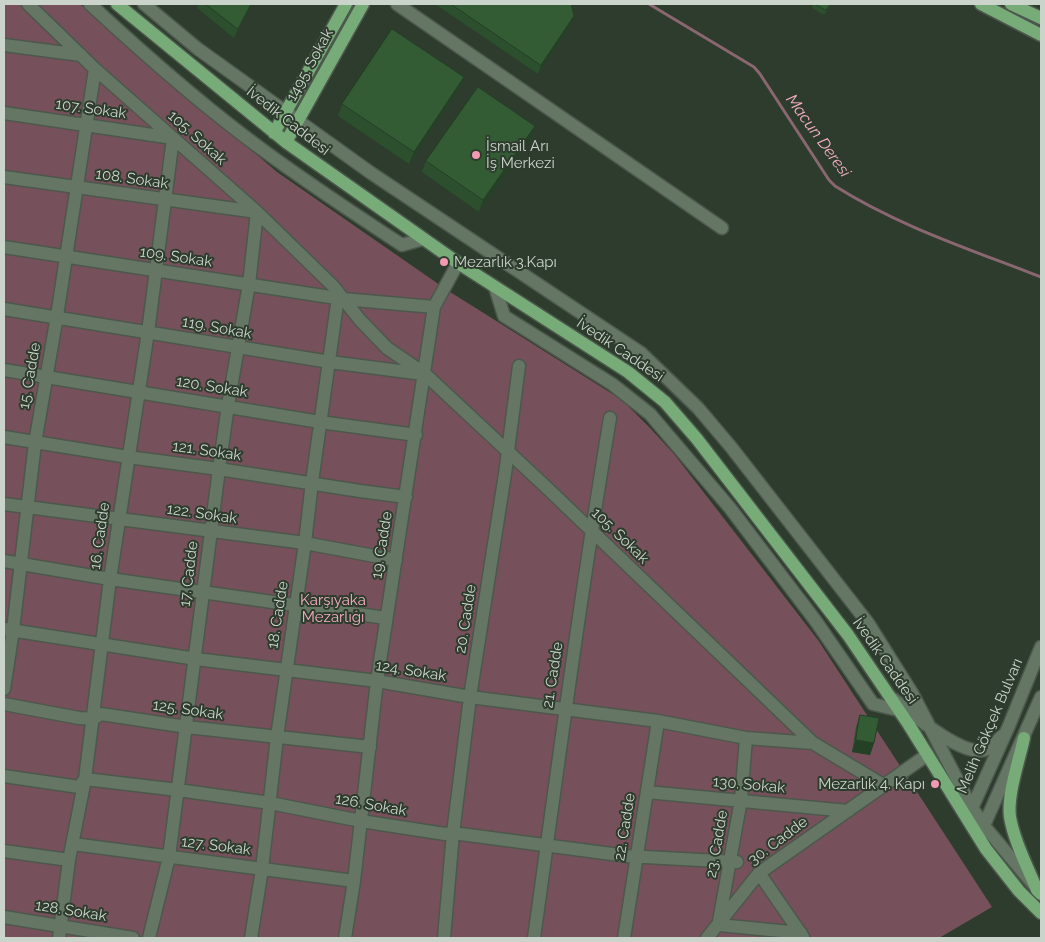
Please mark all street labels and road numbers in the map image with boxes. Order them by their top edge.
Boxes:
street label: 1495. Sokak [283,26,337,104]
street label: İvedik Caddesi [243,83,333,159]
street label: 107. Sokak [54,95,128,123]
street label: 105. Sokak [164,107,230,169]
street label: 108. Sokak [94,165,170,193]
street label: 109. Sokak [139,243,213,271]
street label: 119. Sokak [181,313,253,343]
street label: İvedik Caddesi [573,314,667,386]
street label: 15. Cadde [15,341,45,411]
street label: 120. Sokak [175,372,249,402]
street label: 121. Sokak [171,437,243,465]
street label: 122. Sokak [166,500,238,528]
street label: 16. Cadde [86,501,114,571]
street label: 105. Sokak [588,504,652,568]
street label: 19. Cadde [368,510,396,580]
street label: 17. Cadde [176,540,202,608]
street label: 18. Cadde [264,580,292,650]
street label: 20. Cadde [452,583,480,655]
street label: İvedik Caddesi [849,614,921,708]
street label: 21. Cadde [539,641,567,709]
street label: Melih Gökçek Bulvarı [953,656,1027,796]
street label: 124. Sokak [374,657,448,685]
street label: 125. Sokak [152,696,224,724]
street label: 130. Sokak [712,773,786,797]
street label: 126. Sokak [334,790,408,820]
street label: 22. Cadde [611,792,639,862]
street label: 23. Cadde [702,809,732,879]
street label: 30. Cadde [745,813,811,869]
street label: 127. Sokak [180,833,252,859]
street label: 128. Sokak [34,896,108,926]

